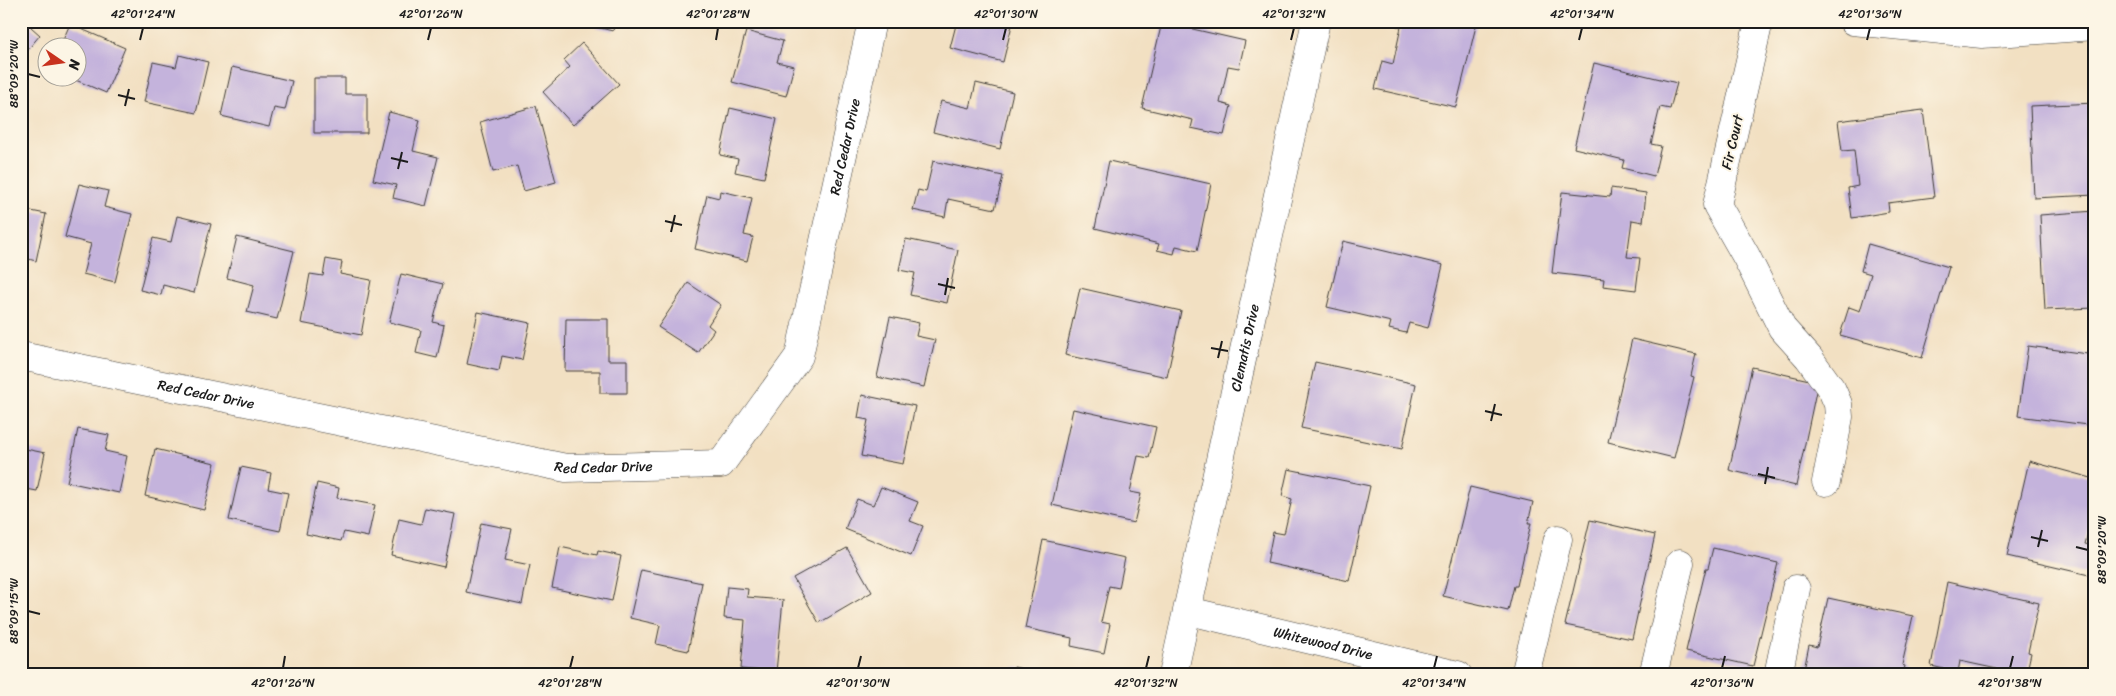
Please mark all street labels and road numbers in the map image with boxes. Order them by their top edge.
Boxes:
street label: Red Cedar Drive [822,96,868,197]
street label: Fir Court [1714,111,1751,172]
street label: Clematis Drive [1223,302,1267,394]
street label: Red Cedar Drive [155,372,257,417]
street label: Red Cedar Drive [552,454,653,481]
street label: Whitewood Drive [1271,620,1376,667]

